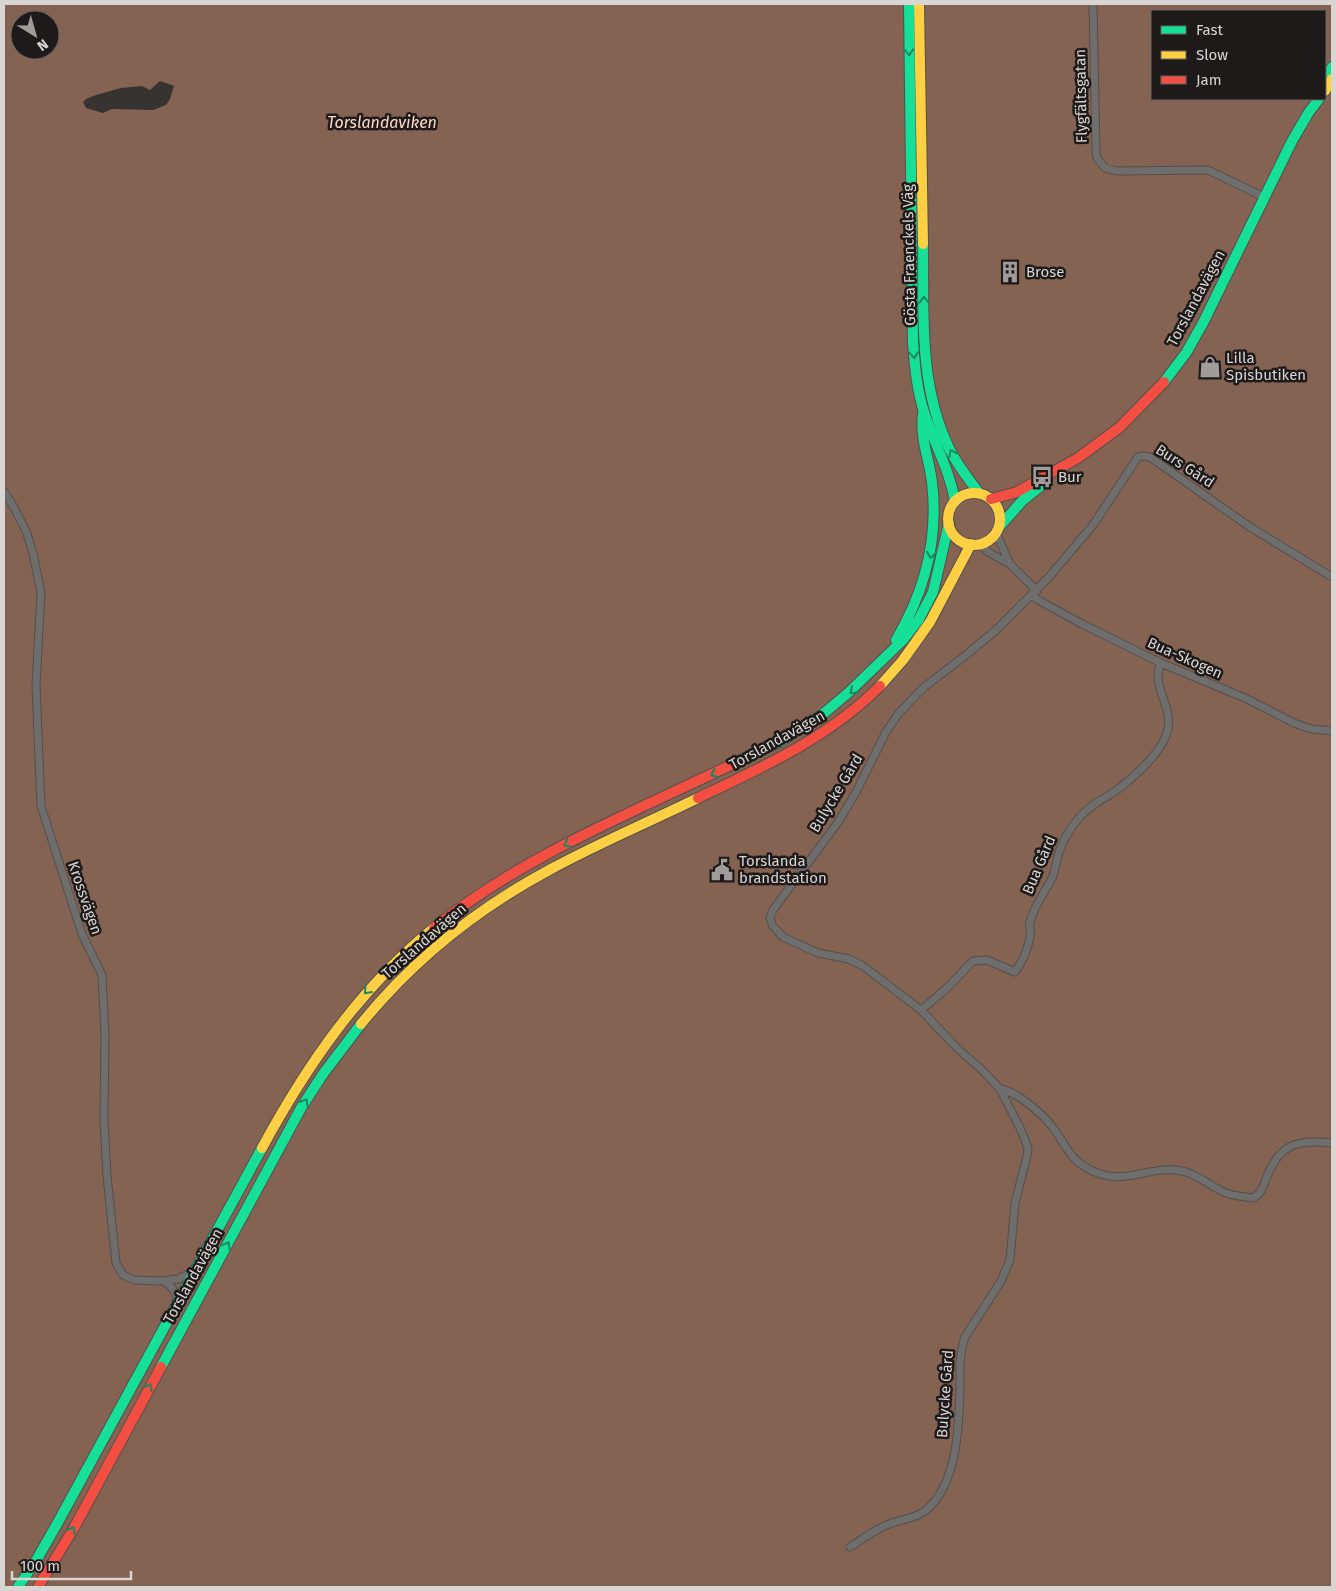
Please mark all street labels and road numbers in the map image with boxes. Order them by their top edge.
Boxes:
street label: Flygfältsgatan [1071,49,1091,143]
street label: Gösta Fraenckels Väg [899,184,919,326]
street label: Torslandavägen [1163,247,1229,349]
street label: Burs Gård [1152,440,1218,492]
street label: Bua-Skogen [1145,633,1225,683]
street label: Torslandavägen [726,706,828,774]
street label: Bulycke Gård [806,751,866,835]
street label: Bua Gård [1019,833,1059,897]
street label: Krossvägen [64,859,106,937]
street label: Torslandavägen [378,899,470,983]
street label: Torslandavägen [159,1225,227,1327]
street label: Bulycke Gård [933,1349,957,1439]

